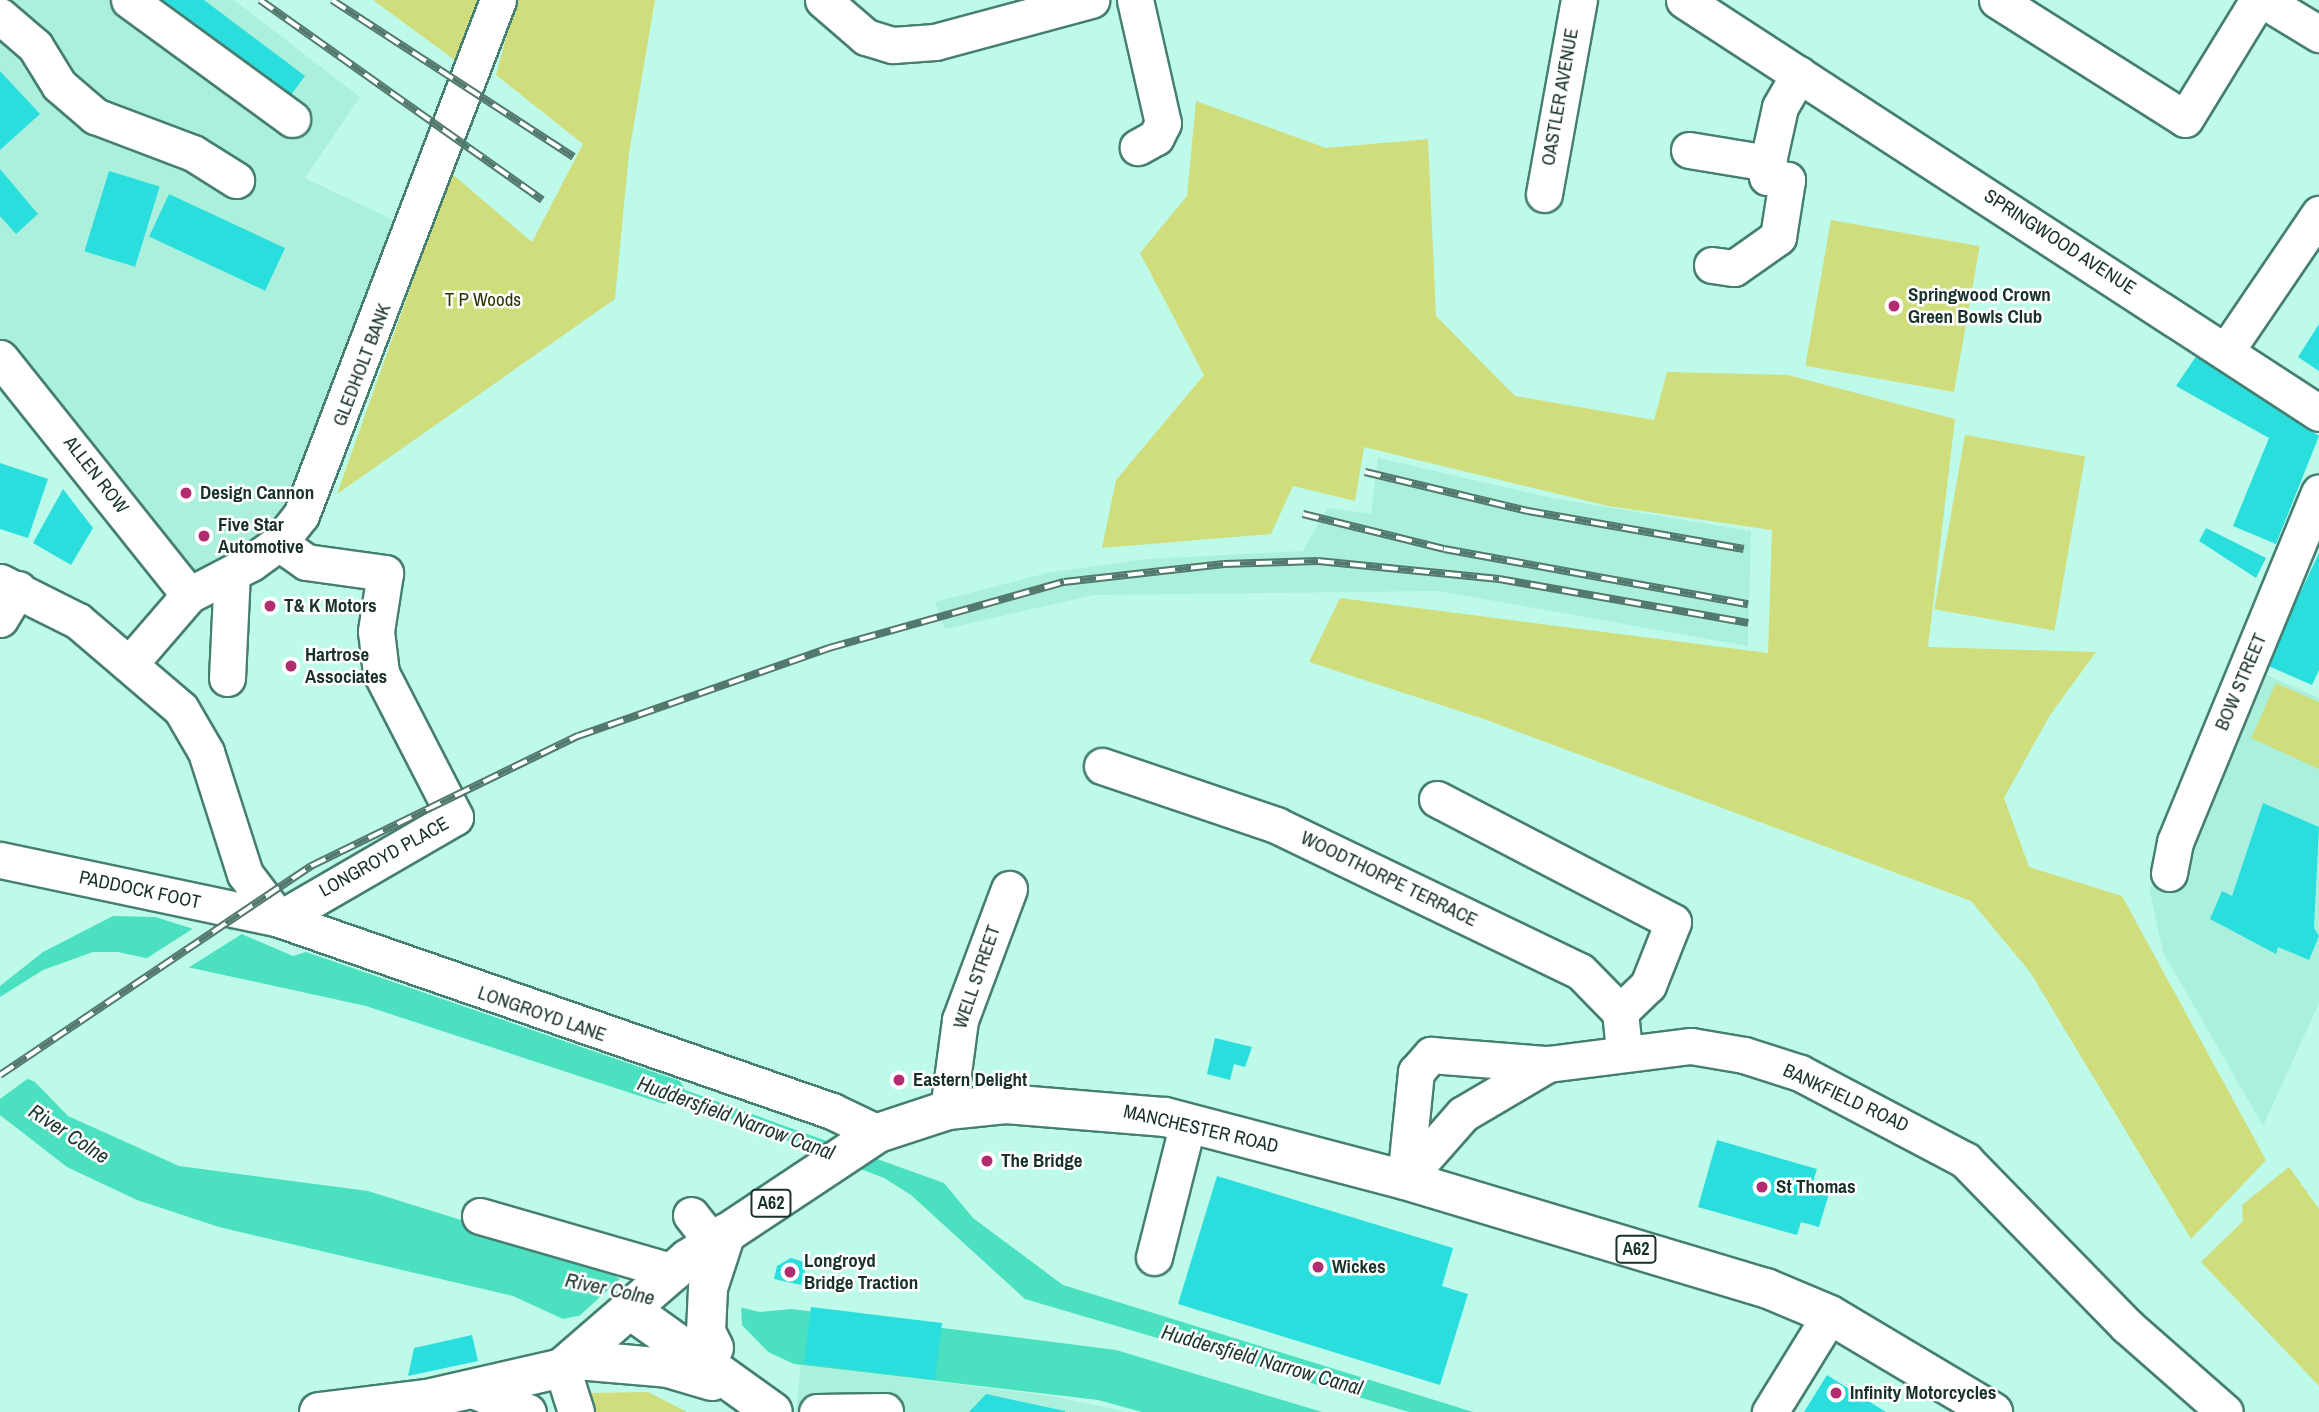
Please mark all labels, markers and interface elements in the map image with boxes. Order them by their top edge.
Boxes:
street label: OASTLER AVENUE [1537,26,1583,168]
street label: SPRINGWOOD AVENUE [1979,184,2141,300]
place label: Springwood Crown Green Bowls Club [1908,284,2051,328]
park label: T P Woods [445,289,521,311]
marker: Springwood Crown Green Bowls Club [1886,298,1902,314]
street label: GLEDHOLT BANK [328,300,396,430]
street label: ALLEN ROW [59,432,133,518]
place label: Design Cannon [200,482,314,504]
marker: Design Cannon [178,485,194,501]
place label: Five Star Automotive [218,514,304,558]
marker: Five Star Automotive [196,528,212,544]
place label: T& K Motors [284,595,377,617]
marker: T& K Motors [262,598,278,614]
street label: BOW STREET [2210,630,2272,734]
place label: Hartrose Associates [305,644,387,688]
marker: Hartrose Associates [283,658,299,674]
street label: LONGROYD PLACE [315,812,453,902]
street label: WOODTHORPE TERRACE [1297,826,1481,932]
street label: PADDOCK FOOT [77,866,203,914]
street label: WELL STREET [949,922,1005,1032]
street label: LONGROYD LANE [475,981,609,1047]
street label: BANKFIELD ROAD [1780,1059,1912,1137]
place label: Eastern Delight [913,1069,1027,1091]
water label: Huddersfield Narrow Canal [634,1071,838,1165]
marker: Eastern Delight [891,1072,907,1088]
water label: River Colne [24,1099,114,1169]
street label: MANCHESTER ROAD [1121,1100,1281,1158]
place label: The Bridge [1001,1150,1082,1172]
marker: The Bridge [979,1153,995,1169]
place label: St Thomas [1776,1176,1856,1198]
marker: St Thomas [1754,1179,1770,1195]
road number: A62 [750,1188,792,1218]
road number: A62 [1615,1234,1657,1264]
place label: Longroyd Bridge Traction [804,1250,918,1294]
place label: Wickes [1332,1256,1386,1278]
marker: Wickes [1310,1259,1326,1275]
marker: Longroyd Bridge Traction [782,1264,798,1280]
water label: River Colne [563,1267,657,1311]
water label: Huddersfield Narrow Canal [1159,1319,1365,1401]
place label: Infinity Motorcycles [1850,1382,1996,1404]
marker: Infinity Motorcycles [1828,1385,1844,1401]

